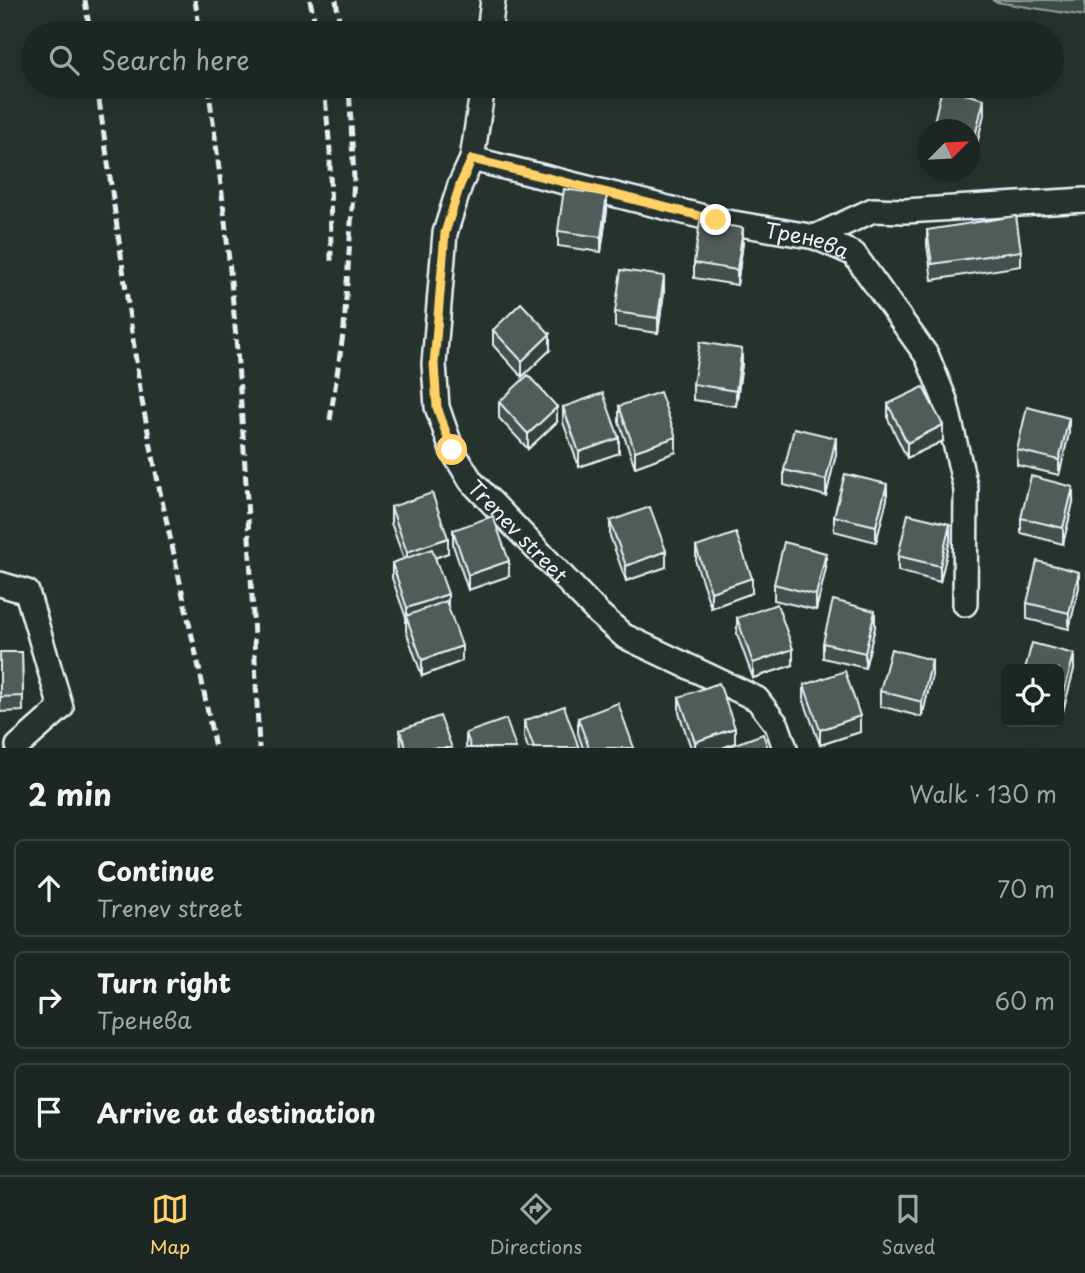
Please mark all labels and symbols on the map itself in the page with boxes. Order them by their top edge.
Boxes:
north arrow [917,119,980,182]
route end [700,204,731,235]
street label: Тренева [763,213,855,266]
route start [436,434,467,465]
street label: Trenev street [461,472,576,590]

